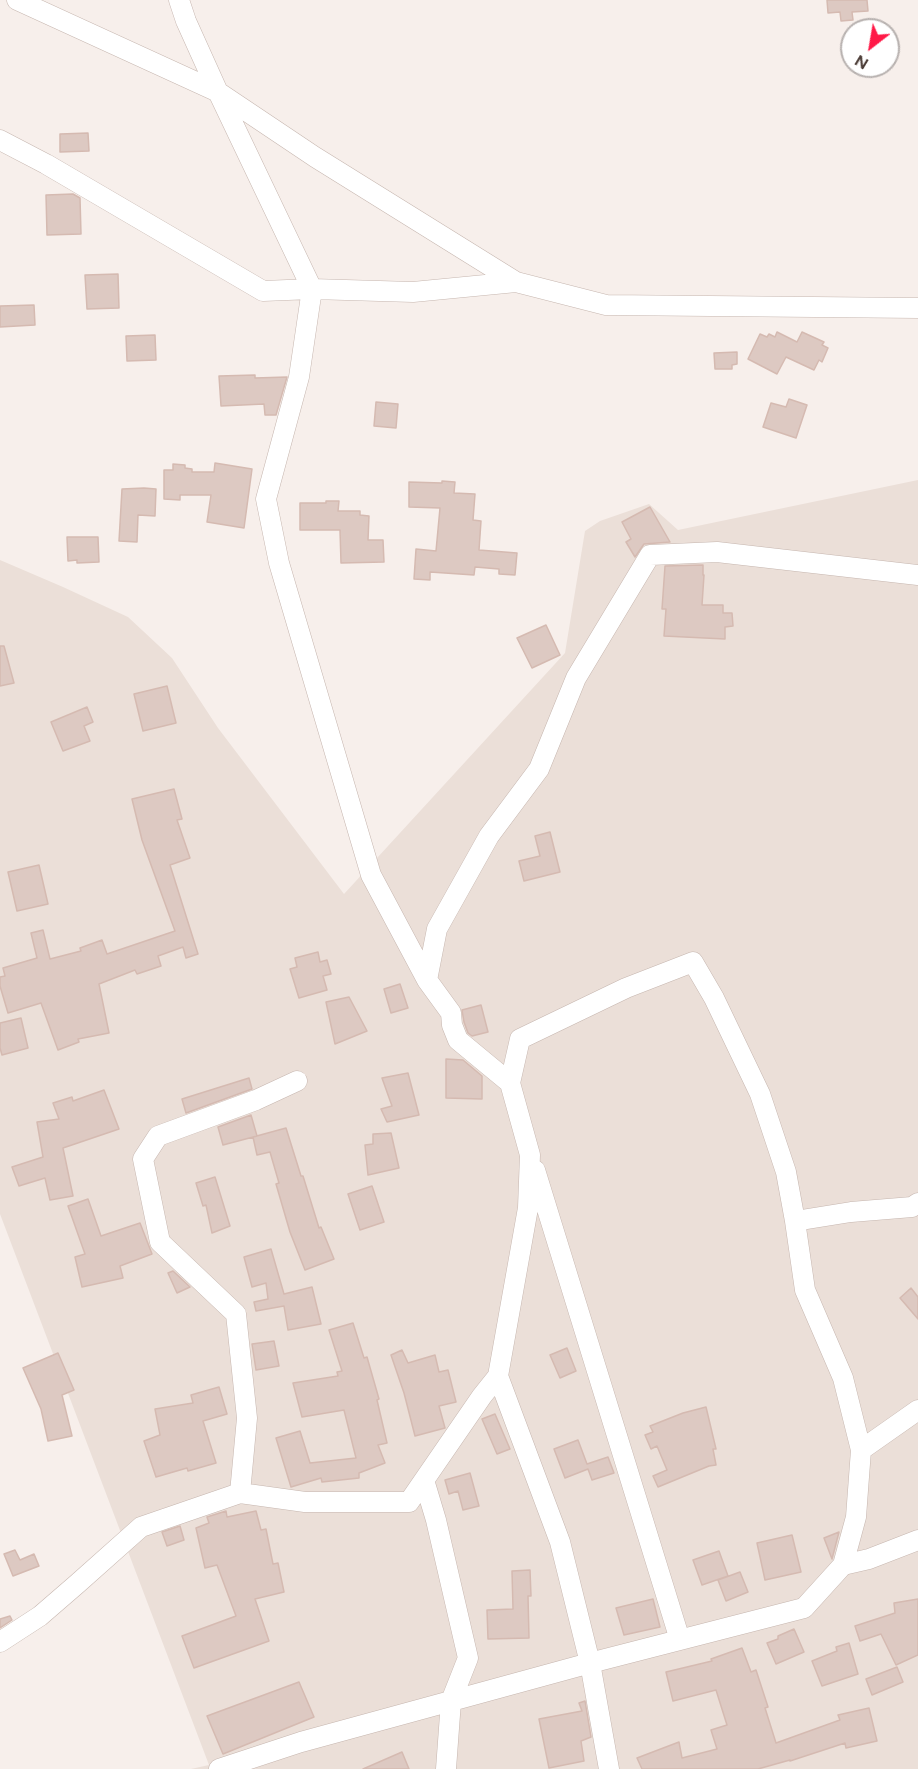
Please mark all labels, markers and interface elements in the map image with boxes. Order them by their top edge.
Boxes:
north arrow [840,18,900,78]
text: N [851,51,872,73]

